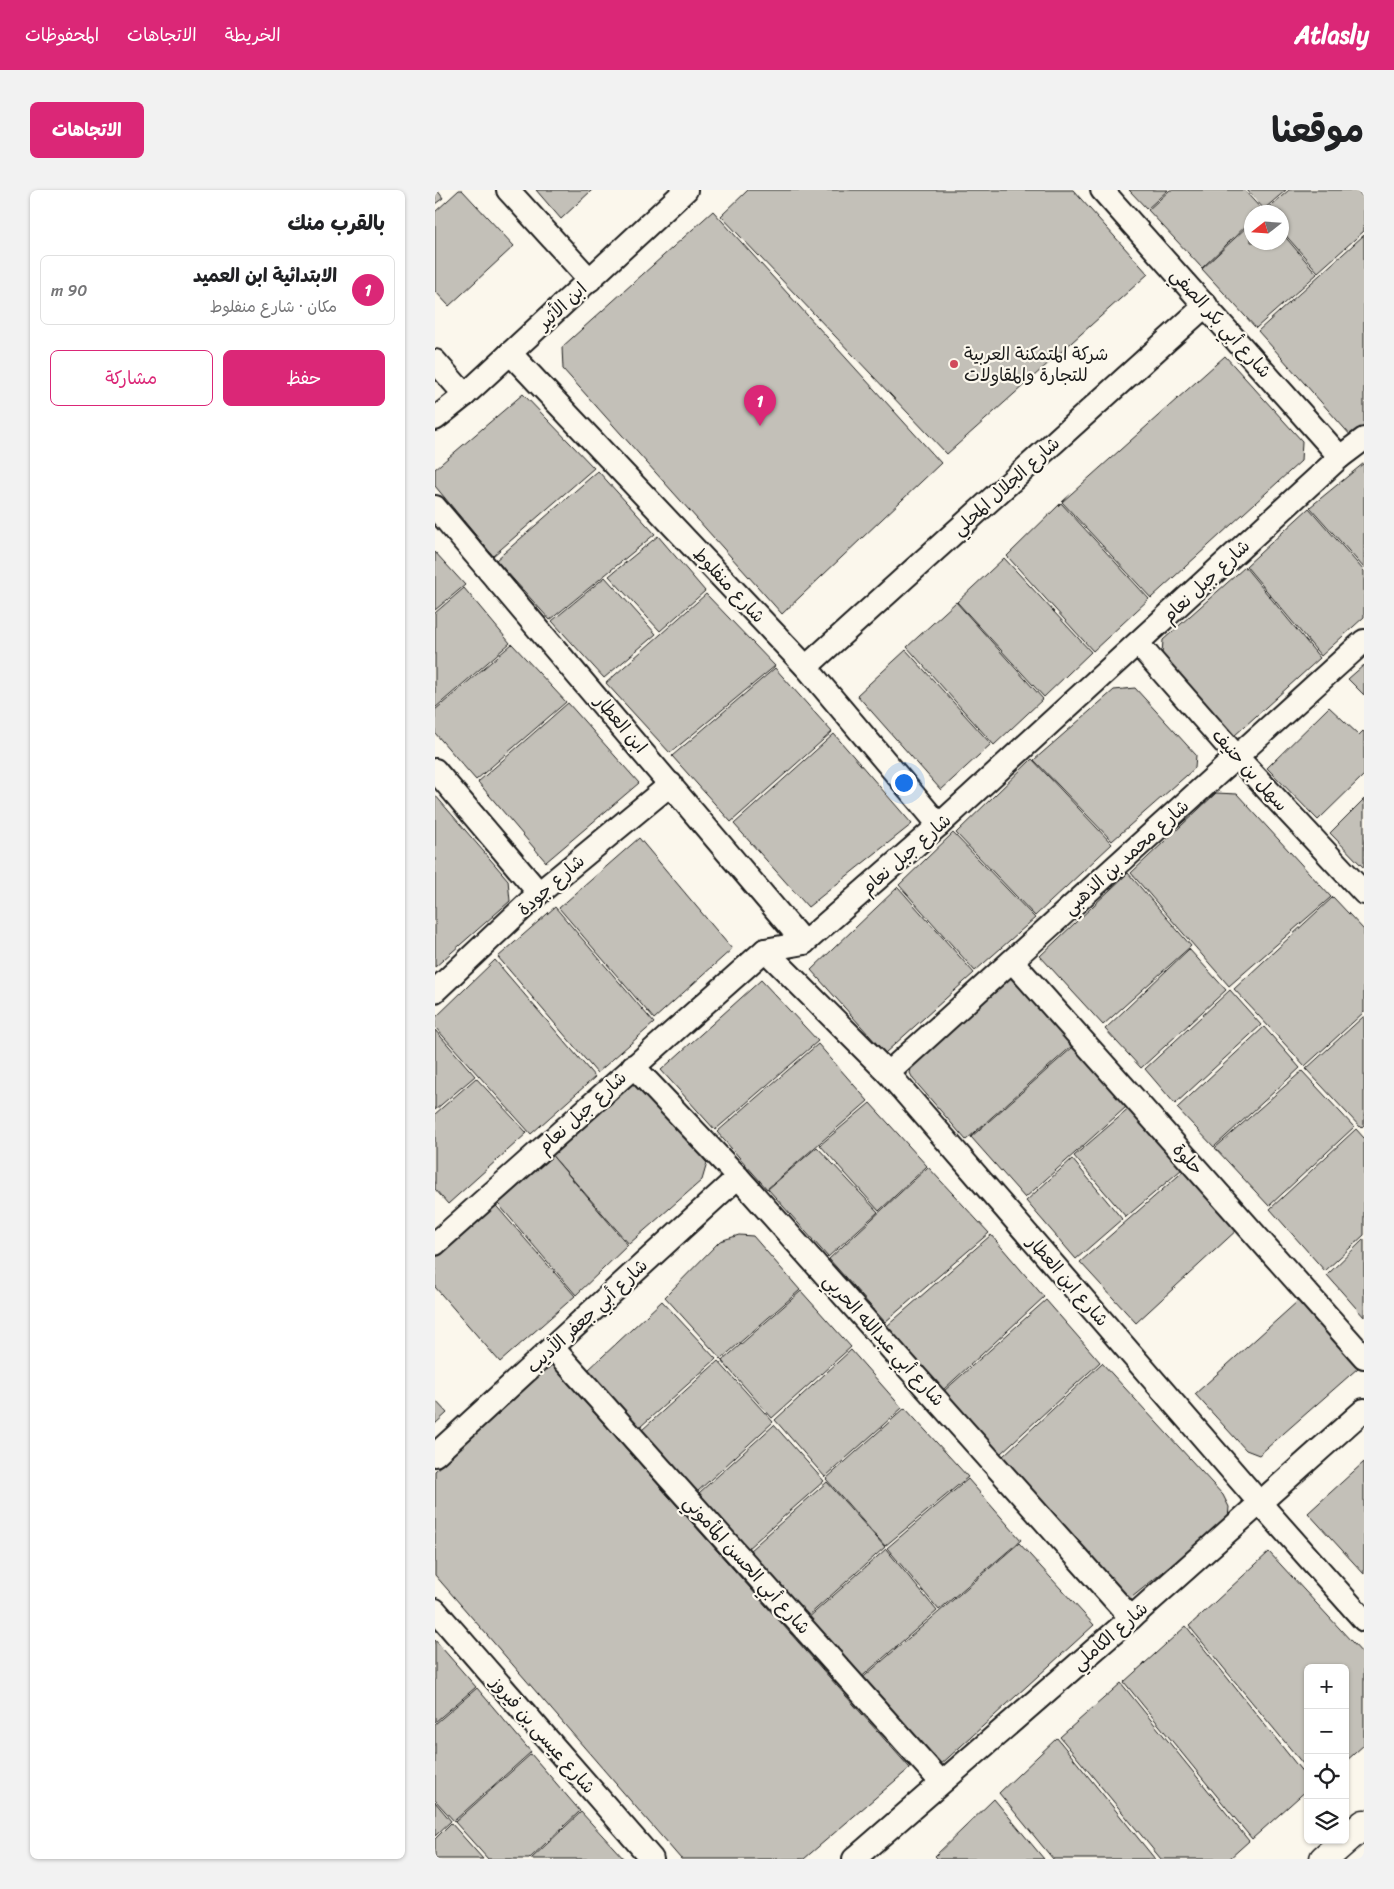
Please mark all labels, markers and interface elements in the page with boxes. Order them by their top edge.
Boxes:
text: Atlasly [1295,14,1369,56]
text: المحفوظات [25,19,99,51]
text: الاتجاهات [127,19,197,51]
text: الخريطة [225,19,281,51]
text: موقعنا [1271,99,1364,161]
button: الاتجاهات [30,102,144,158]
text: بالقرب منك [287,204,385,242]
north arrow [1244,205,1289,250]
text: الابتدائية ابن العميد [193,259,337,292]
street label: شارع أبي بكر الصفي [1162,260,1280,386]
street label: ابن الأثير [528,274,595,339]
text: 90 m [51,276,87,305]
text: 1 [365,276,371,305]
text: مكان · شارع منفلوط [210,292,337,321]
place label: شركة المتمكنة العربية للتجارة والمقاولات [964,338,1108,391]
button: مشاركة [50,350,213,406]
button: حفظ [223,350,385,406]
marker: شركة المتمكنة العربية للتجارة والمقاولات [948,358,960,370]
pin: 1 [744,385,776,426]
street label: شارع الجلال المحلي [944,428,1068,544]
street label: شارع جبل نعام [1154,531,1258,631]
street label: شارع منفلوط [685,539,773,631]
street label: ابن العطار [585,686,655,761]
street label: سهل بن حنيف [1204,721,1296,819]
your location [891,770,917,796]
street label: شارع محمد بن الذهبي [1055,791,1197,923]
street label: شارع جبل نعام [853,805,959,903]
street label: شارع جودة [510,846,592,924]
street label: شارع جبل نعام [530,1063,634,1161]
street label: حلوة [1164,1135,1212,1183]
street label: شارع ابن العطار [1018,1226,1117,1334]
street label: شارع أبي جعفر الأديب [518,1251,656,1381]
street label: شارع أبي عبدالله الحربي [815,1266,953,1414]
street label: شارع أبي الحسن المأموني [675,1488,819,1642]
street label: شارع الكاملي [1064,1593,1156,1679]
map controls [1304,1664,1349,1844]
button: + [1304,1664,1349,1709]
street label: شارع عيسى بن فيروز [481,1667,604,1801]
button: − [1304,1709,1349,1754]
button: locate [1304,1754,1349,1799]
button: layers [1304,1799,1349,1844]

